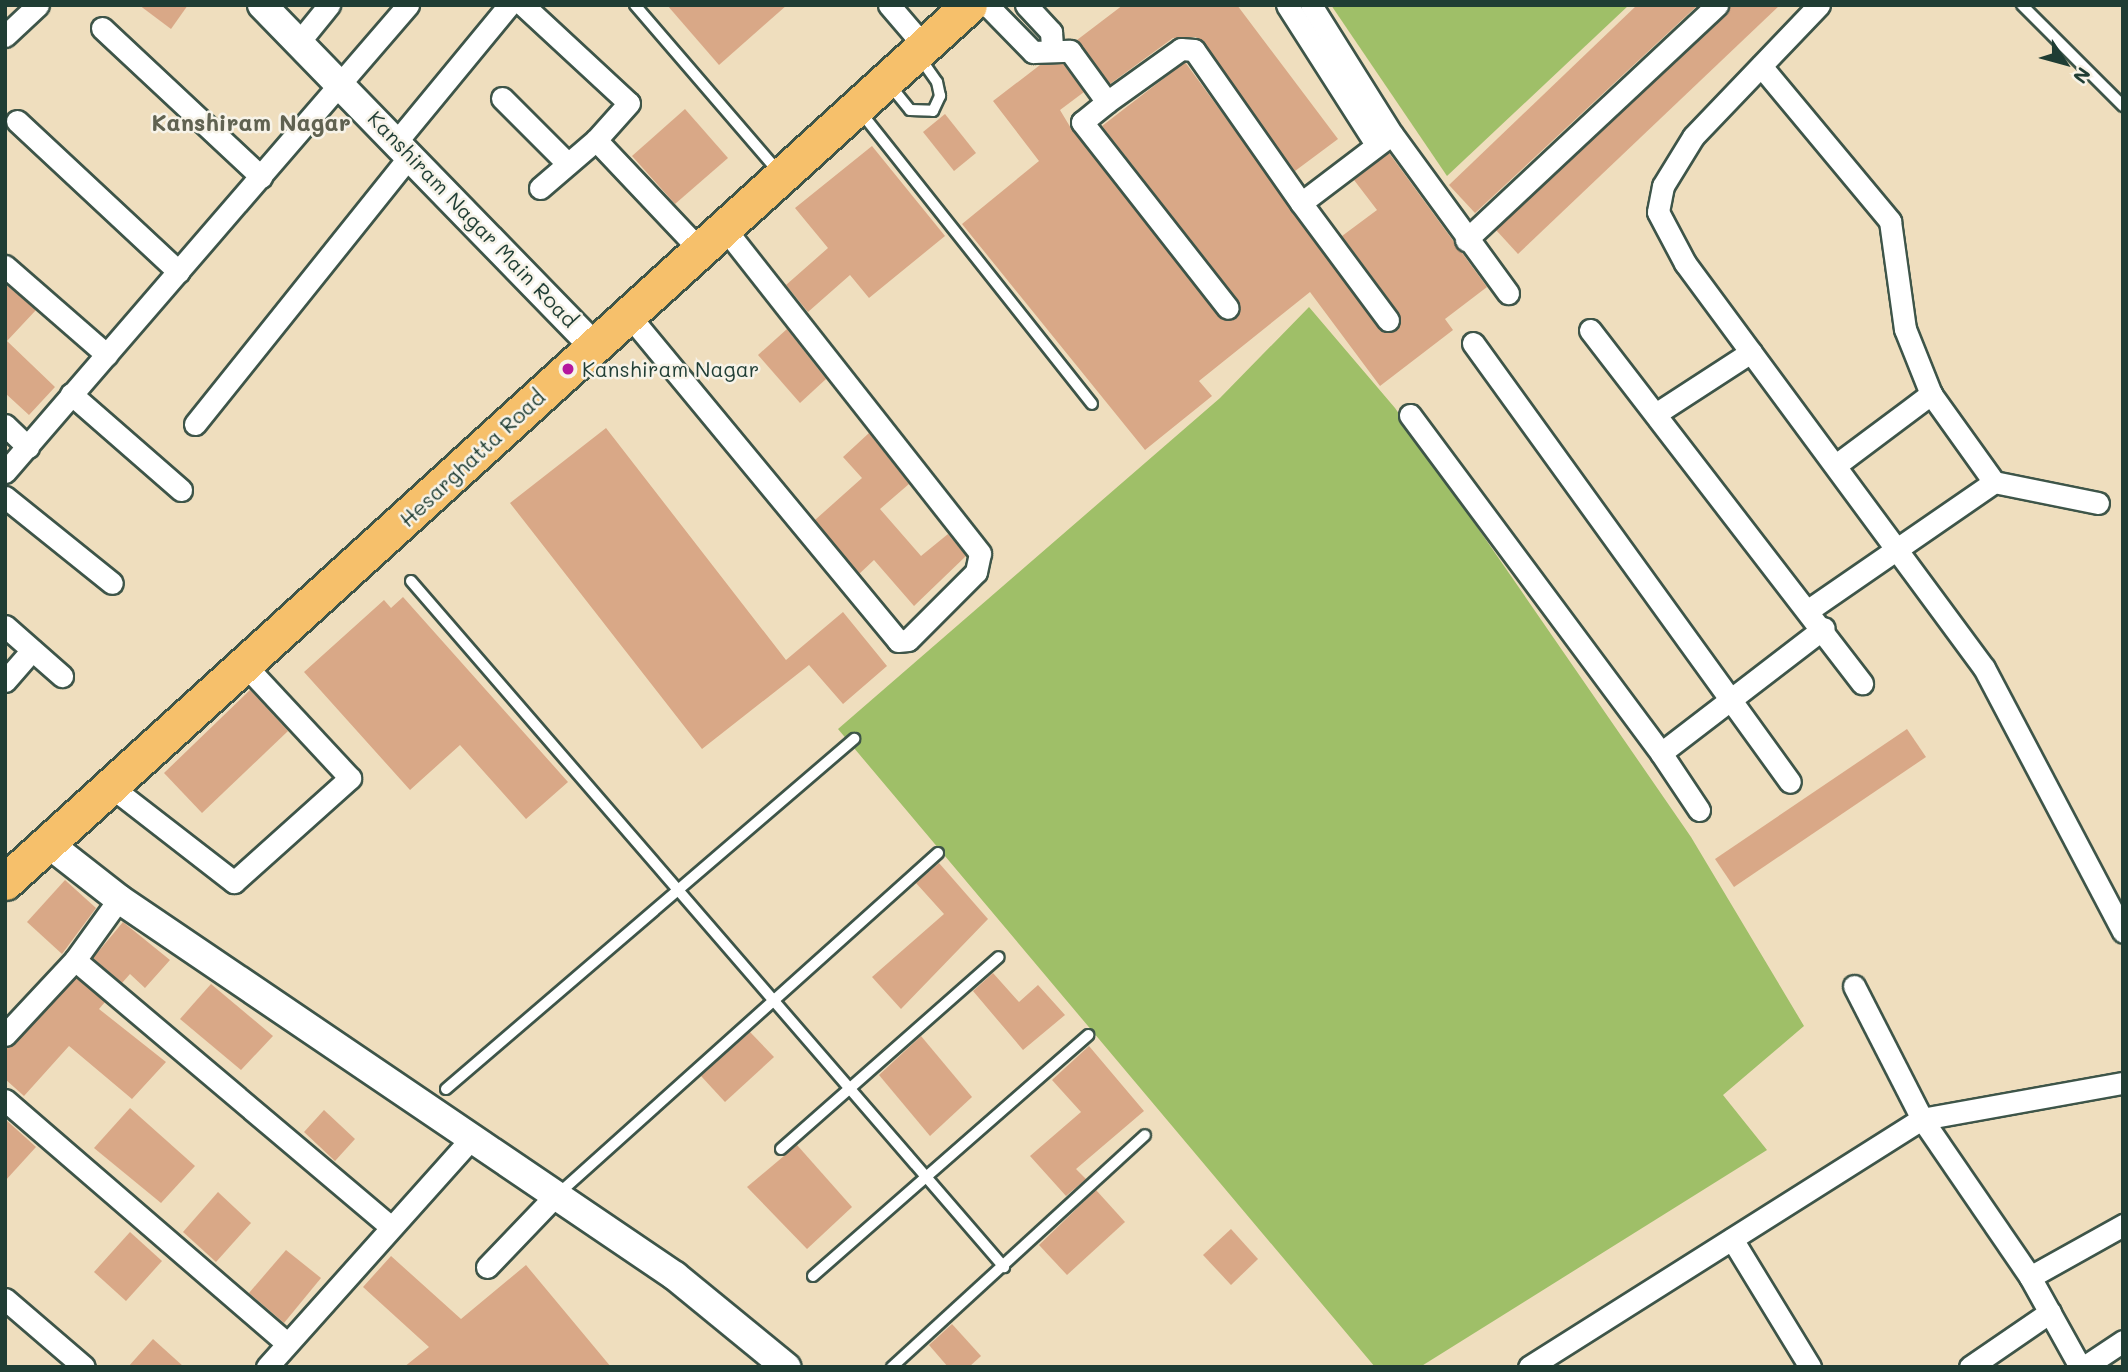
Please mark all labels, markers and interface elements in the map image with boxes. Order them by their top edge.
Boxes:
north arrow [2030,28,2100,98]
text: N [2068,62,2097,89]
street label: Kanshiram Nagar Main Road [363,106,583,332]
district label: Kanshiram Nagar [151,108,351,136]
place label: Kanshiram Nagar [582,356,759,382]
marker: Kanshiram Nagar [560,361,576,377]
street label: Hesarghatta Road [394,384,550,532]

